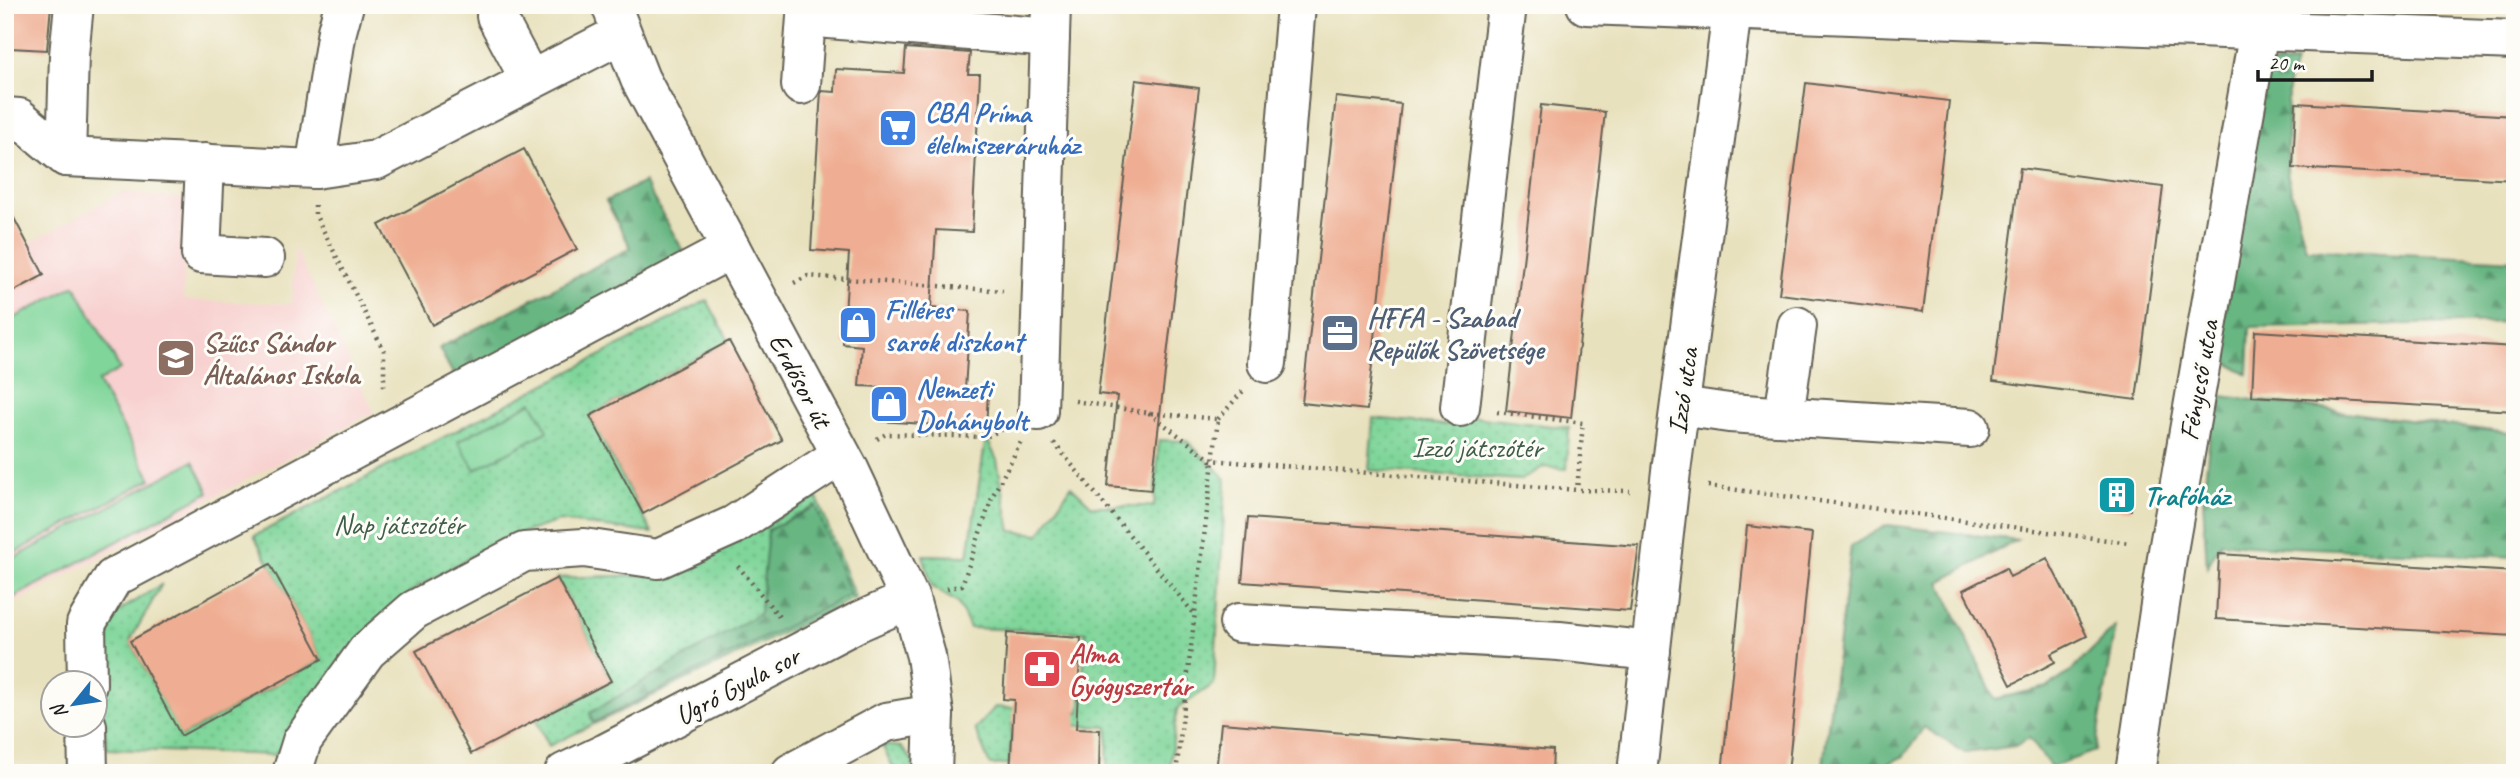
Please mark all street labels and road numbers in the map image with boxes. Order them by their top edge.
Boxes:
street label: Fénycső utca [2171,316,2227,443]
street label: Erdősor út [761,327,841,436]
street label: Izzó utca [1659,344,1706,436]
street label: Ugró Gyula sor [669,637,808,733]

